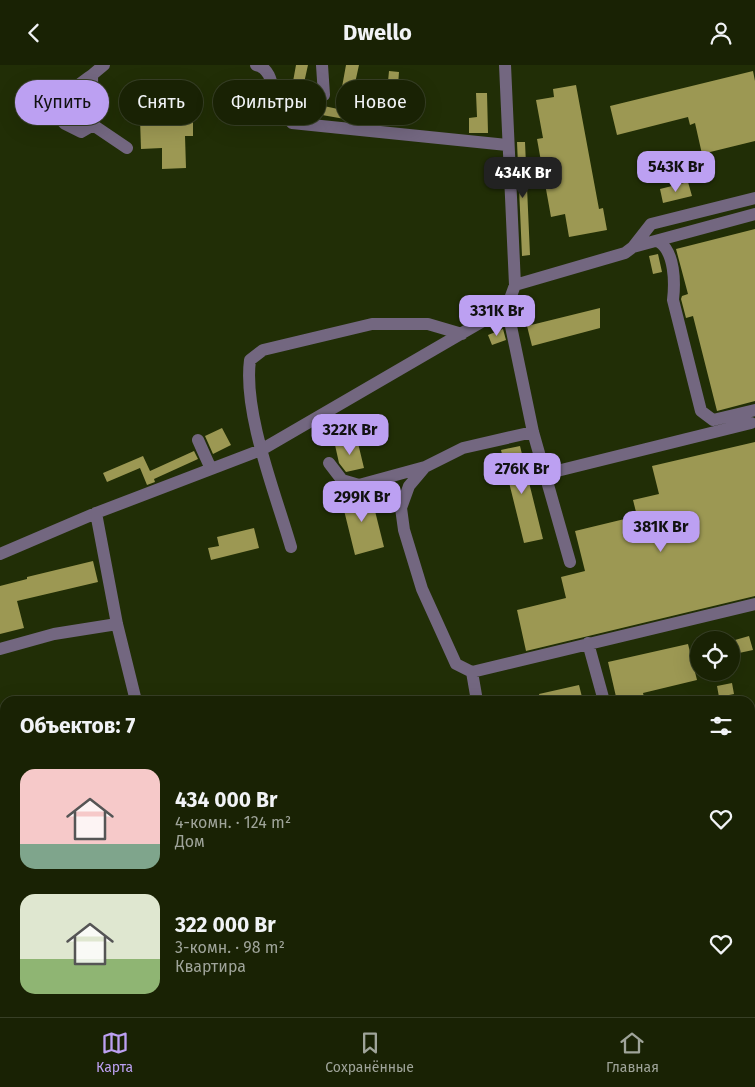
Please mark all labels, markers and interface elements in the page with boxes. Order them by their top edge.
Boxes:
icon: back [20,19,48,47]
text: Dwello [343,19,412,46]
icon: person [707,19,735,47]
chip: Купить [15,80,109,125]
chip: Снять [119,80,203,125]
chip: Фильтры [213,80,326,125]
chip: Новое [336,80,425,125]
pin: 543K Br [630,151,722,193]
pin: 434K Br [477,157,569,199]
text: 543K Br [648,157,704,176]
text: 434K Br [495,163,551,182]
pin: 331K Br [451,295,543,337]
text: 331K Br [470,301,524,320]
pin: 322K Br [304,413,396,456]
text: 322K Br [323,420,377,439]
pin: 276K Br [476,453,568,495]
text: 276K Br [495,459,549,478]
pin: 299K Br [316,481,408,523]
text: 299K Br [334,487,390,506]
pin: 381K Br [615,511,707,553]
text: 381K Br [634,517,688,536]
map controls [690,631,740,681]
button: locate [690,631,740,681]
icon: filters [707,712,735,740]
text: Объектов: 7 [20,713,135,739]
text: 434 000 Br [175,787,277,813]
icon: home [60,789,120,849]
icon: heart [707,805,735,833]
text: 4-комн. · 124 m² [175,813,291,832]
text: Дом [175,832,205,851]
text: 322 000 Br [175,912,276,938]
icon: home [60,914,120,974]
icon: heart [707,930,735,958]
text: 3-комн. · 98 m² [175,938,285,957]
text: Квартира [175,957,246,976]
tab: Карта [96,1029,133,1076]
tab: Сохранённые [325,1029,414,1076]
tab: Главная [606,1029,659,1076]

